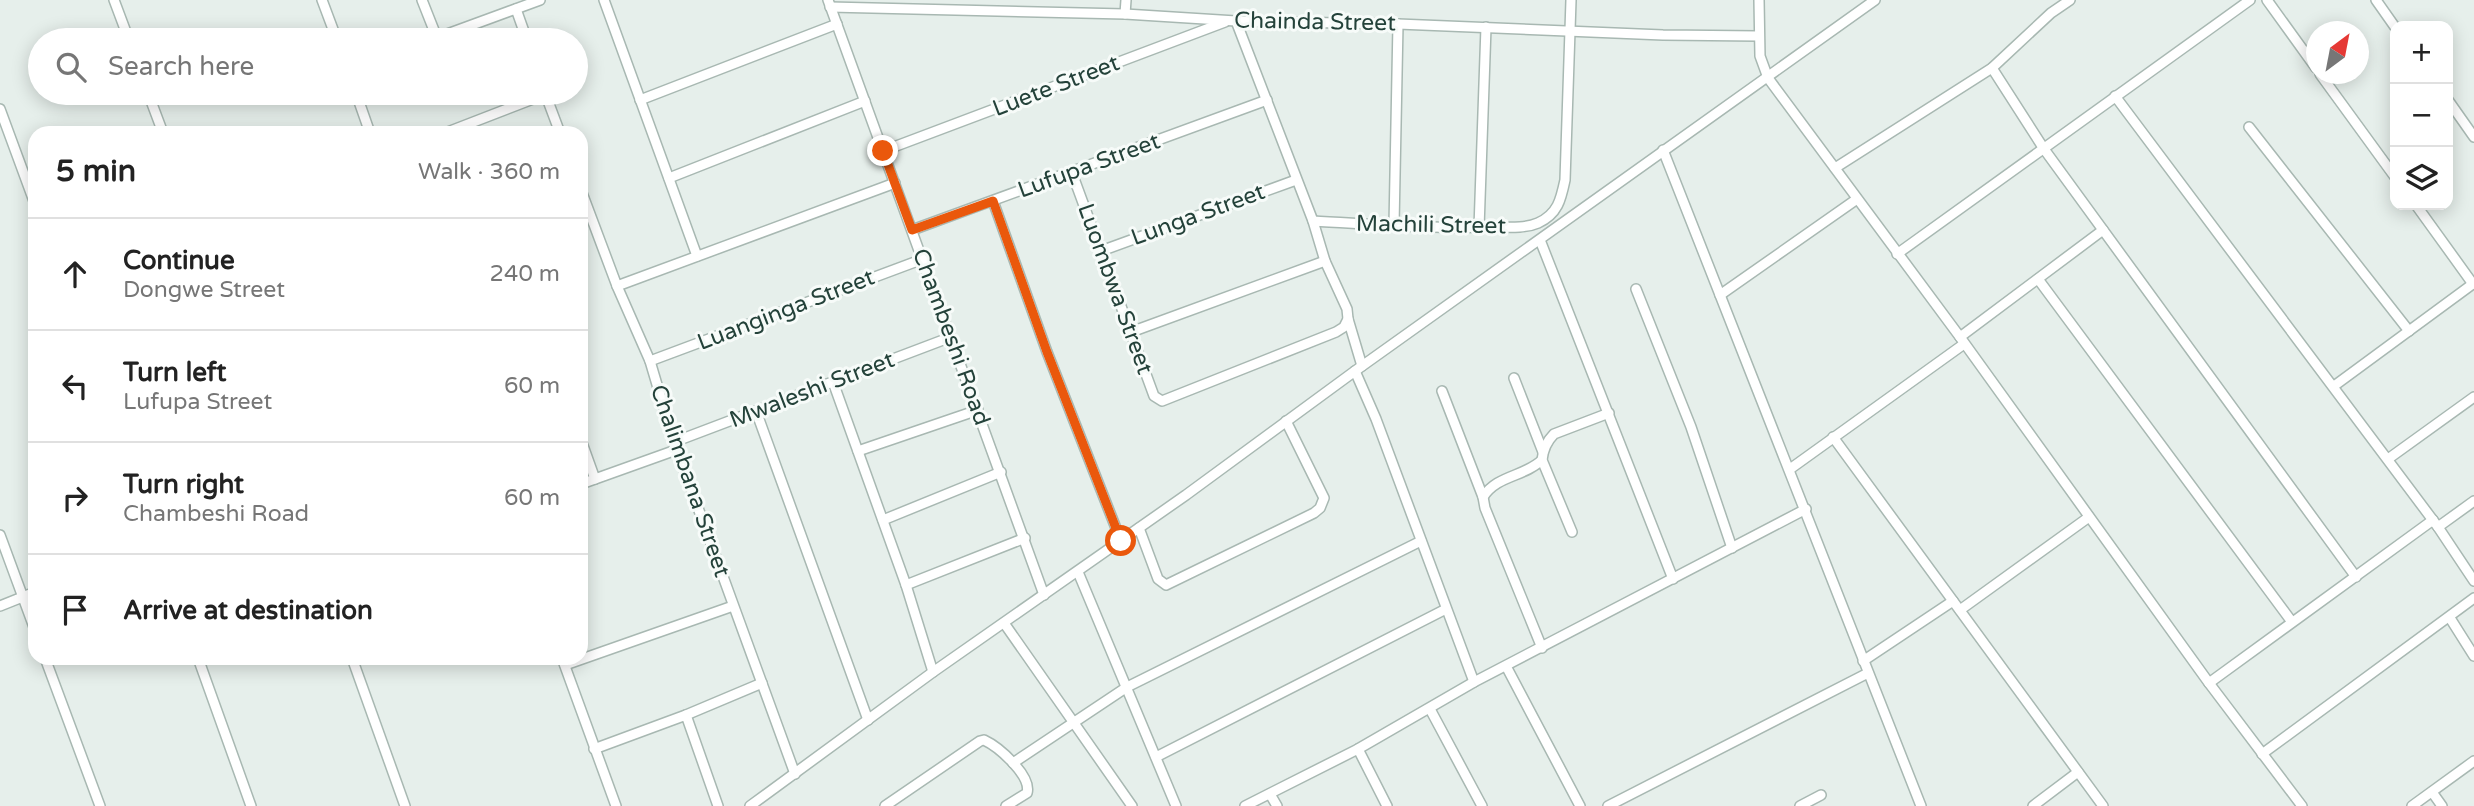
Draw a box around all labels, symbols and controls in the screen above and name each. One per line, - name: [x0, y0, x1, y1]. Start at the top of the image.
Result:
- street label: Chainda Street: [1234, 7, 1396, 37]
- north arrow: [2306, 21, 2369, 84]
- map controls: [2390, 21, 2453, 210]
- button: +: [2390, 21, 2453, 84]
- search box: [28, 28, 588, 105]
- icon: search: [52, 48, 90, 86]
- street label: Luete Street: [989, 49, 1124, 123]
- text: Search here: [108, 51, 254, 82]
- button: −: [2390, 84, 2453, 147]
- street label: Lufupa Street: [1014, 127, 1164, 205]
- route end: [867, 135, 898, 166]
- button: layers: [2390, 147, 2453, 210]
- text: 5 min: [56, 153, 136, 190]
- text: Walk · 360 m: [418, 158, 560, 186]
- street label: Lunga Street: [1127, 178, 1269, 252]
- street label: Luombwa Street: [1071, 200, 1159, 378]
- street label: Machili Street: [1356, 210, 1507, 240]
- text: Continue: [123, 245, 235, 276]
- street label: Chambeshi Road: [906, 245, 996, 429]
- icon: ahead: [56, 255, 94, 293]
- text: 240 m: [490, 260, 560, 288]
- street label: Luanginga Street: [693, 263, 879, 357]
- text: Dongwe Street: [123, 276, 285, 304]
- street label: Mwaleshi Street: [726, 346, 899, 434]
- text: Turn left: [123, 357, 226, 388]
- icon: left: [56, 367, 94, 405]
- text: 60 m: [504, 372, 560, 400]
- street label: Chalimbana Street: [644, 381, 736, 581]
- text: Lufupa Street: [123, 388, 272, 416]
- text: Turn right: [123, 469, 244, 500]
- icon: right: [56, 479, 94, 517]
- text: 60 m: [504, 484, 560, 512]
- text: Chambeshi Road: [123, 500, 309, 528]
- route start: [1105, 525, 1136, 556]
- icon: arrive: [56, 591, 94, 629]
- text: Arrive at destination: [123, 595, 373, 626]

